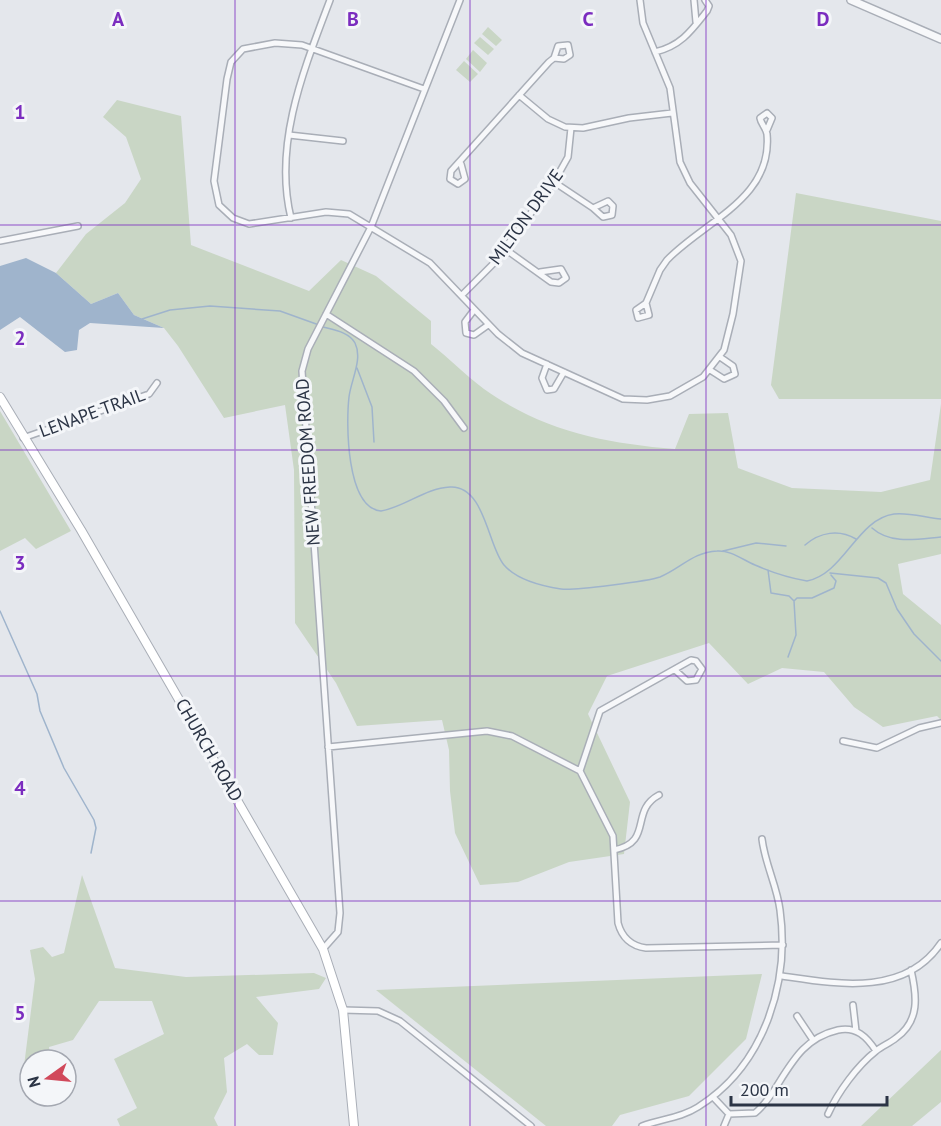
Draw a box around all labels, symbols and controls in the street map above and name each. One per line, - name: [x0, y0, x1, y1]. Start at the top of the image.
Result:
- text: A: [112, 6, 125, 32]
- text: B: [347, 6, 359, 32]
- text: C: [582, 6, 594, 32]
- text: D: [817, 6, 830, 32]
- text: 1: [14, 99, 26, 125]
- street label: MILTON DRIVE: [483, 164, 568, 269]
- text: 2: [14, 325, 26, 351]
- street label: NEW FREEDOM ROAD: [290, 378, 325, 546]
- street label: LENAPE TRAIL: [36, 383, 148, 442]
- text: 3: [14, 550, 26, 576]
- street label: CHURCH ROAD: [171, 694, 248, 805]
- text: 4: [14, 775, 26, 801]
- text: 5: [14, 1000, 26, 1026]
- north arrow: [18, 1048, 78, 1108]
- scale bar: [731, 1069, 887, 1107]
- text: N: [22, 1074, 45, 1090]
- text: 200 m: [740, 1078, 789, 1101]

